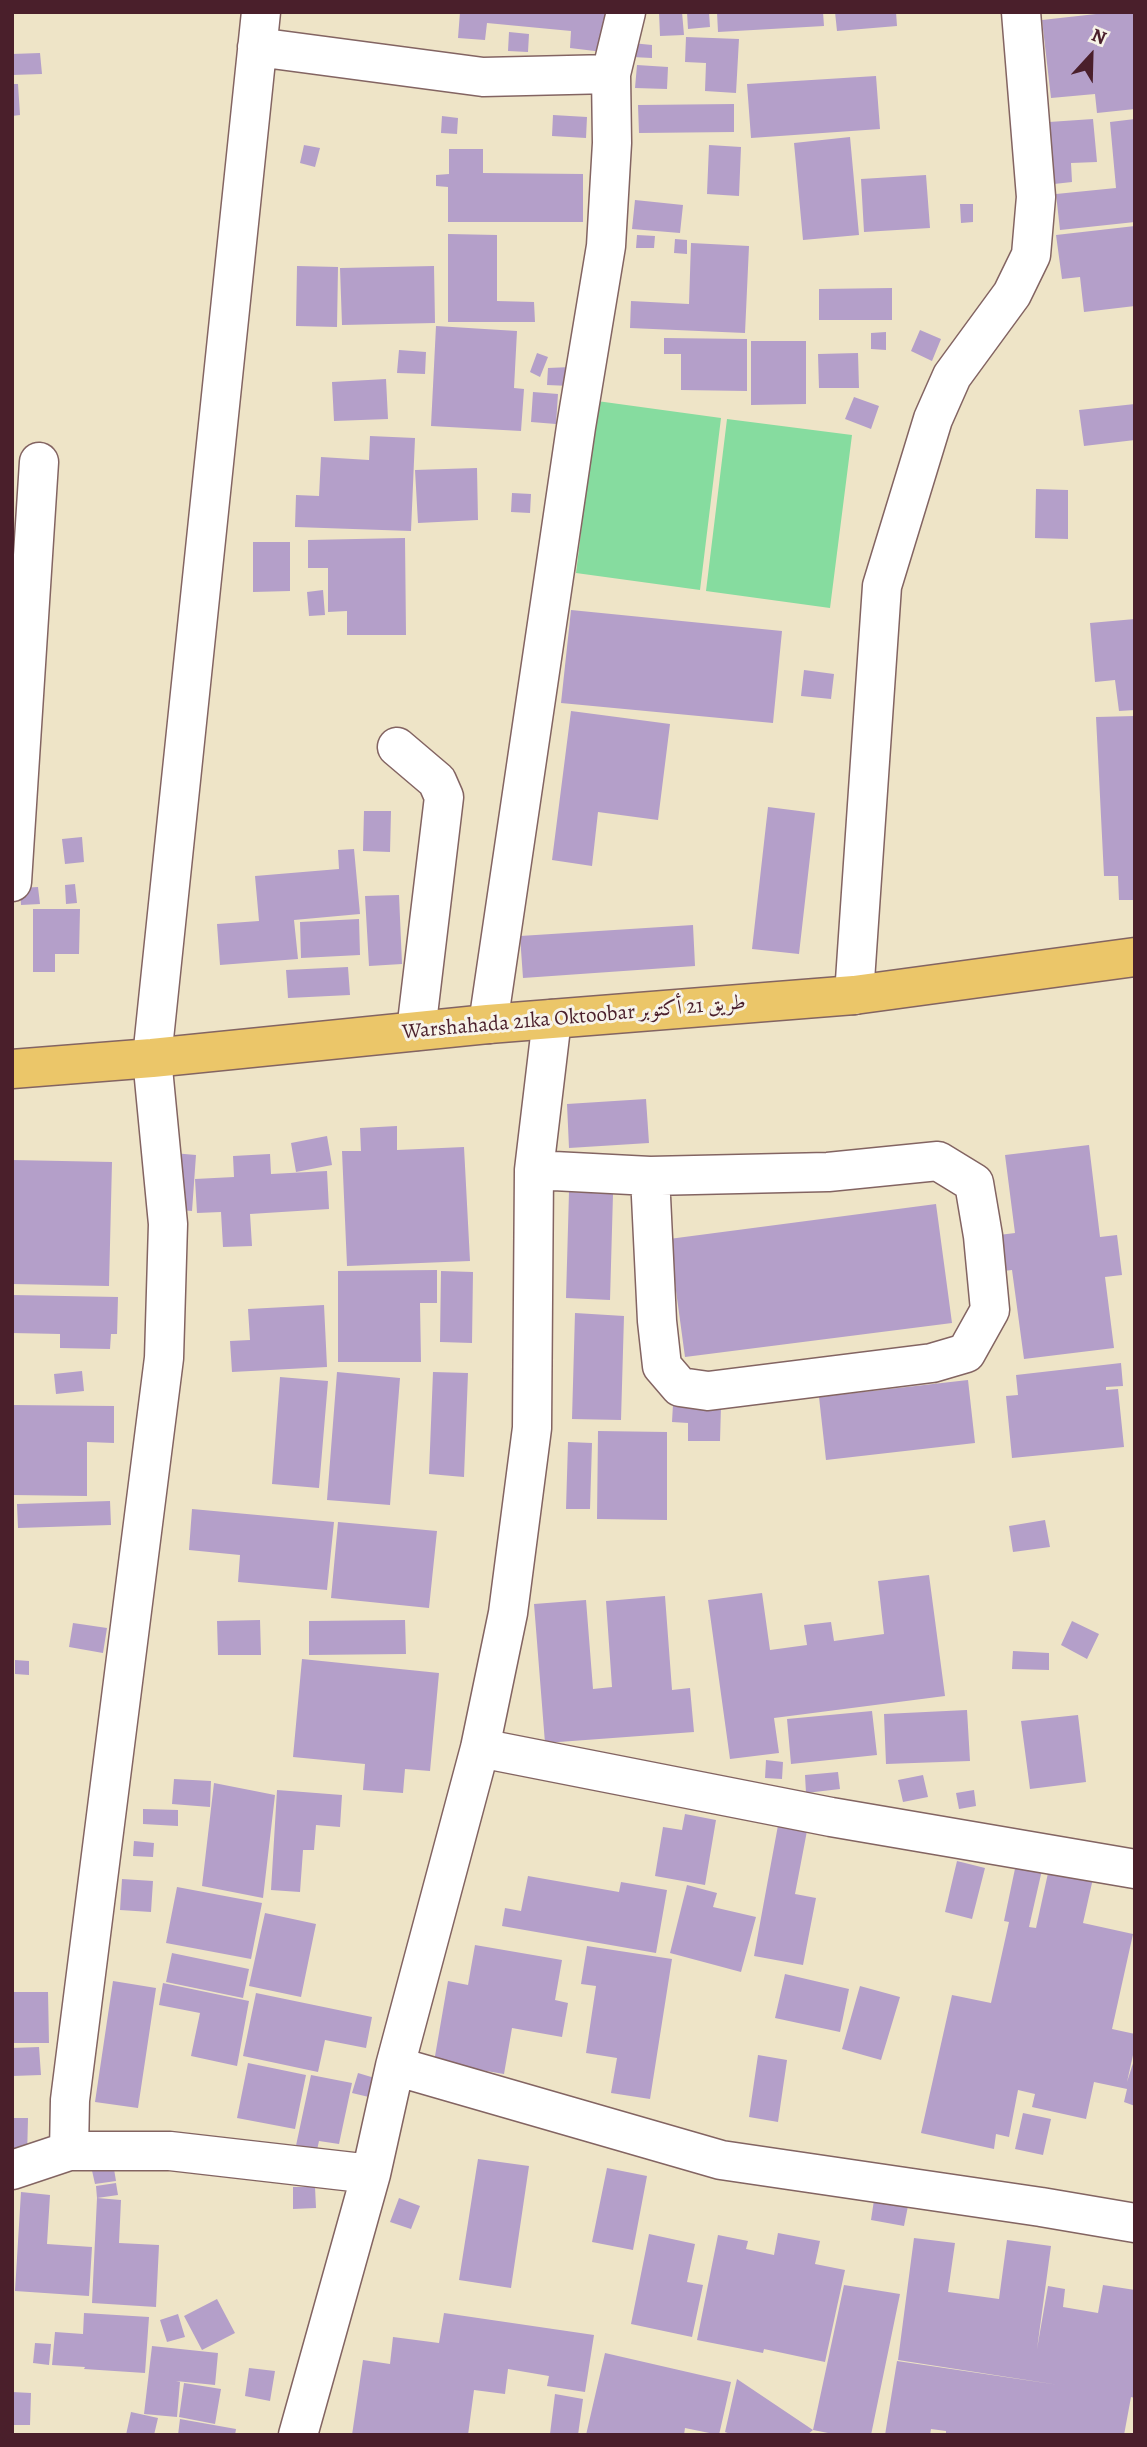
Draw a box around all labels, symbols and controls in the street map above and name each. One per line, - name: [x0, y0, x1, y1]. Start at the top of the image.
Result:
- north arrow: [1056, 21, 1126, 91]
- text: N: [1088, 22, 1110, 51]
- street label: Warshahada 21ka Oktoobar طريق 21 أكتوبر: [401, 990, 747, 1046]

